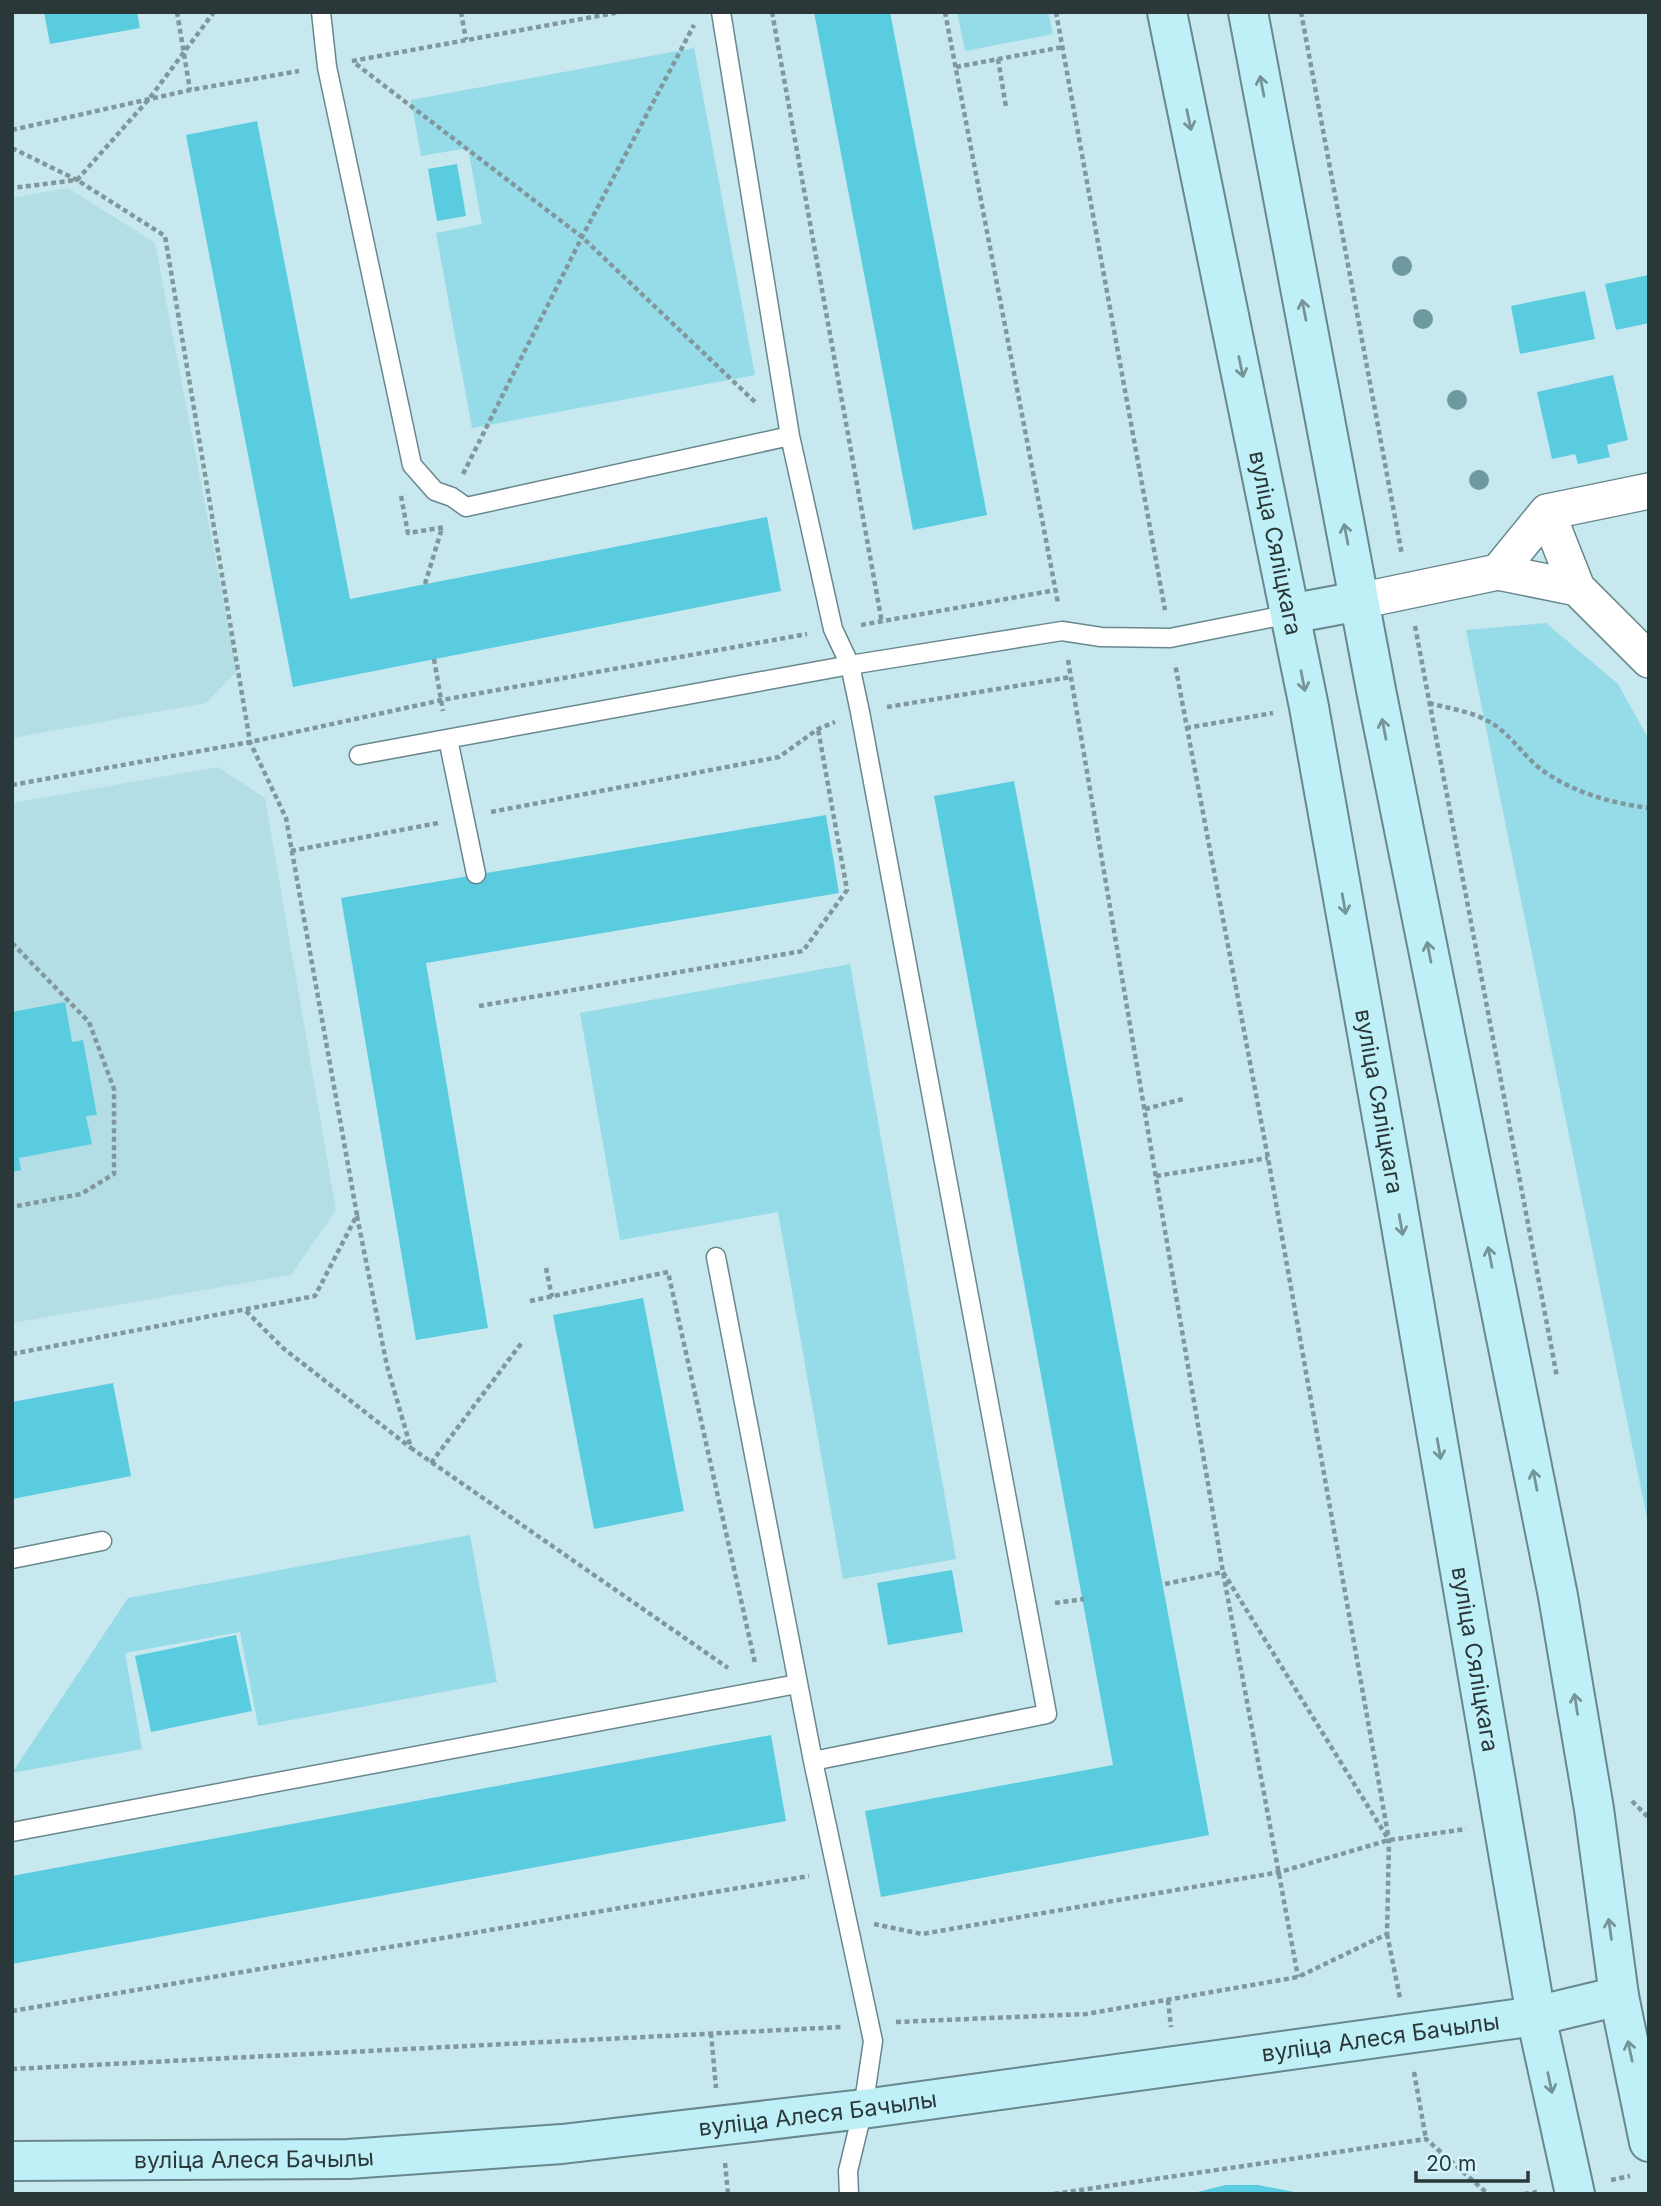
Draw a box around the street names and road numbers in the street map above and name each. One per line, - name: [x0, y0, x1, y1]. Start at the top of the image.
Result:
- street label: вуліца Сяліцкага: [1243, 448, 1308, 638]
- street label: вуліца Сяліцкага: [1349, 1007, 1409, 1196]
- street label: вуліца Сяліцкага: [1445, 1565, 1505, 1754]
- street label: вуліца Алеся Бачылы: [1260, 2007, 1501, 2068]
- street label: вуліца Алеся Бачылы: [697, 2085, 939, 2142]
- street label: вуліца Алеся Бачылы: [134, 2143, 375, 2174]

